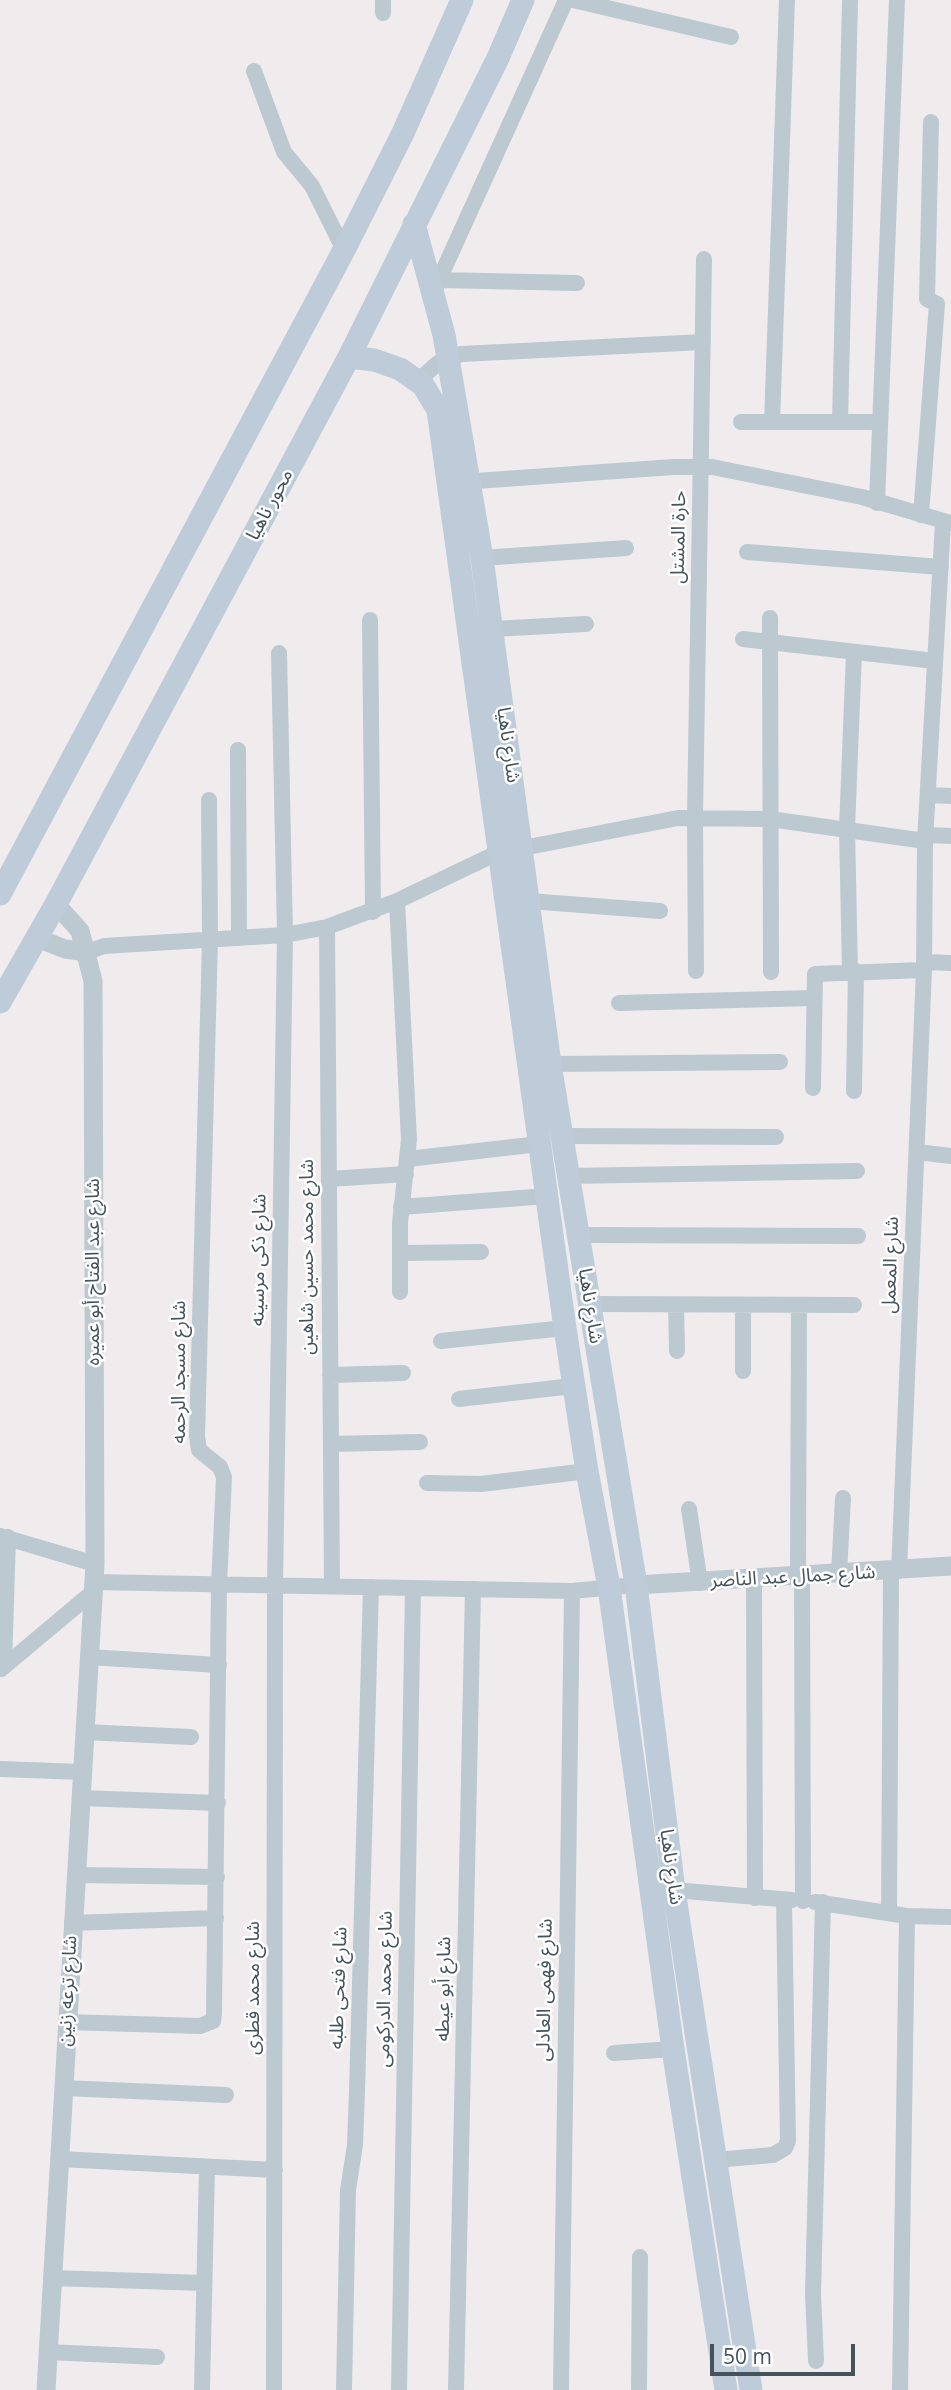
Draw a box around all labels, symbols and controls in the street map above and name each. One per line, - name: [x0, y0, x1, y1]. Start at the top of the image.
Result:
- street label: محور ناهيا: [242, 466, 298, 544]
- street label: حارة المشتل: [667, 490, 691, 584]
- street label: شارع ناهيا: [491, 706, 525, 784]
- street label: شارع محمد حسين شاهين: [297, 1159, 319, 1355]
- street label: شارع عبد الفتاح أبو عميره: [83, 1178, 105, 1366]
- street label: شارع ذكى مرسينه: [246, 1194, 272, 1326]
- street label: شارع المعمل: [878, 1216, 904, 1314]
- street label: شارع ناهيا: [573, 1267, 607, 1345]
- street label: شارع مسجد الرحمه: [169, 1301, 191, 1443]
- street label: شارع جمال عبد الناصر: [710, 1561, 876, 1593]
- street label: شارع ناهيا: [654, 1828, 688, 1906]
- street label: شارع محمد الدركومى: [372, 1911, 398, 2067]
- street label: شارع فهمى العادلى: [532, 1918, 558, 2062]
- street label: شارع محمد قطرى: [243, 1921, 265, 2055]
- street label: شارع فتحى طلبه: [325, 1926, 353, 2050]
- street label: شارع ترعه زنين: [54, 1935, 82, 2047]
- street label: شارع أبو عيطه: [432, 1936, 456, 2042]
- scale bar: [713, 2330, 858, 2374]
- text: 50 m: [723, 2342, 772, 2370]

